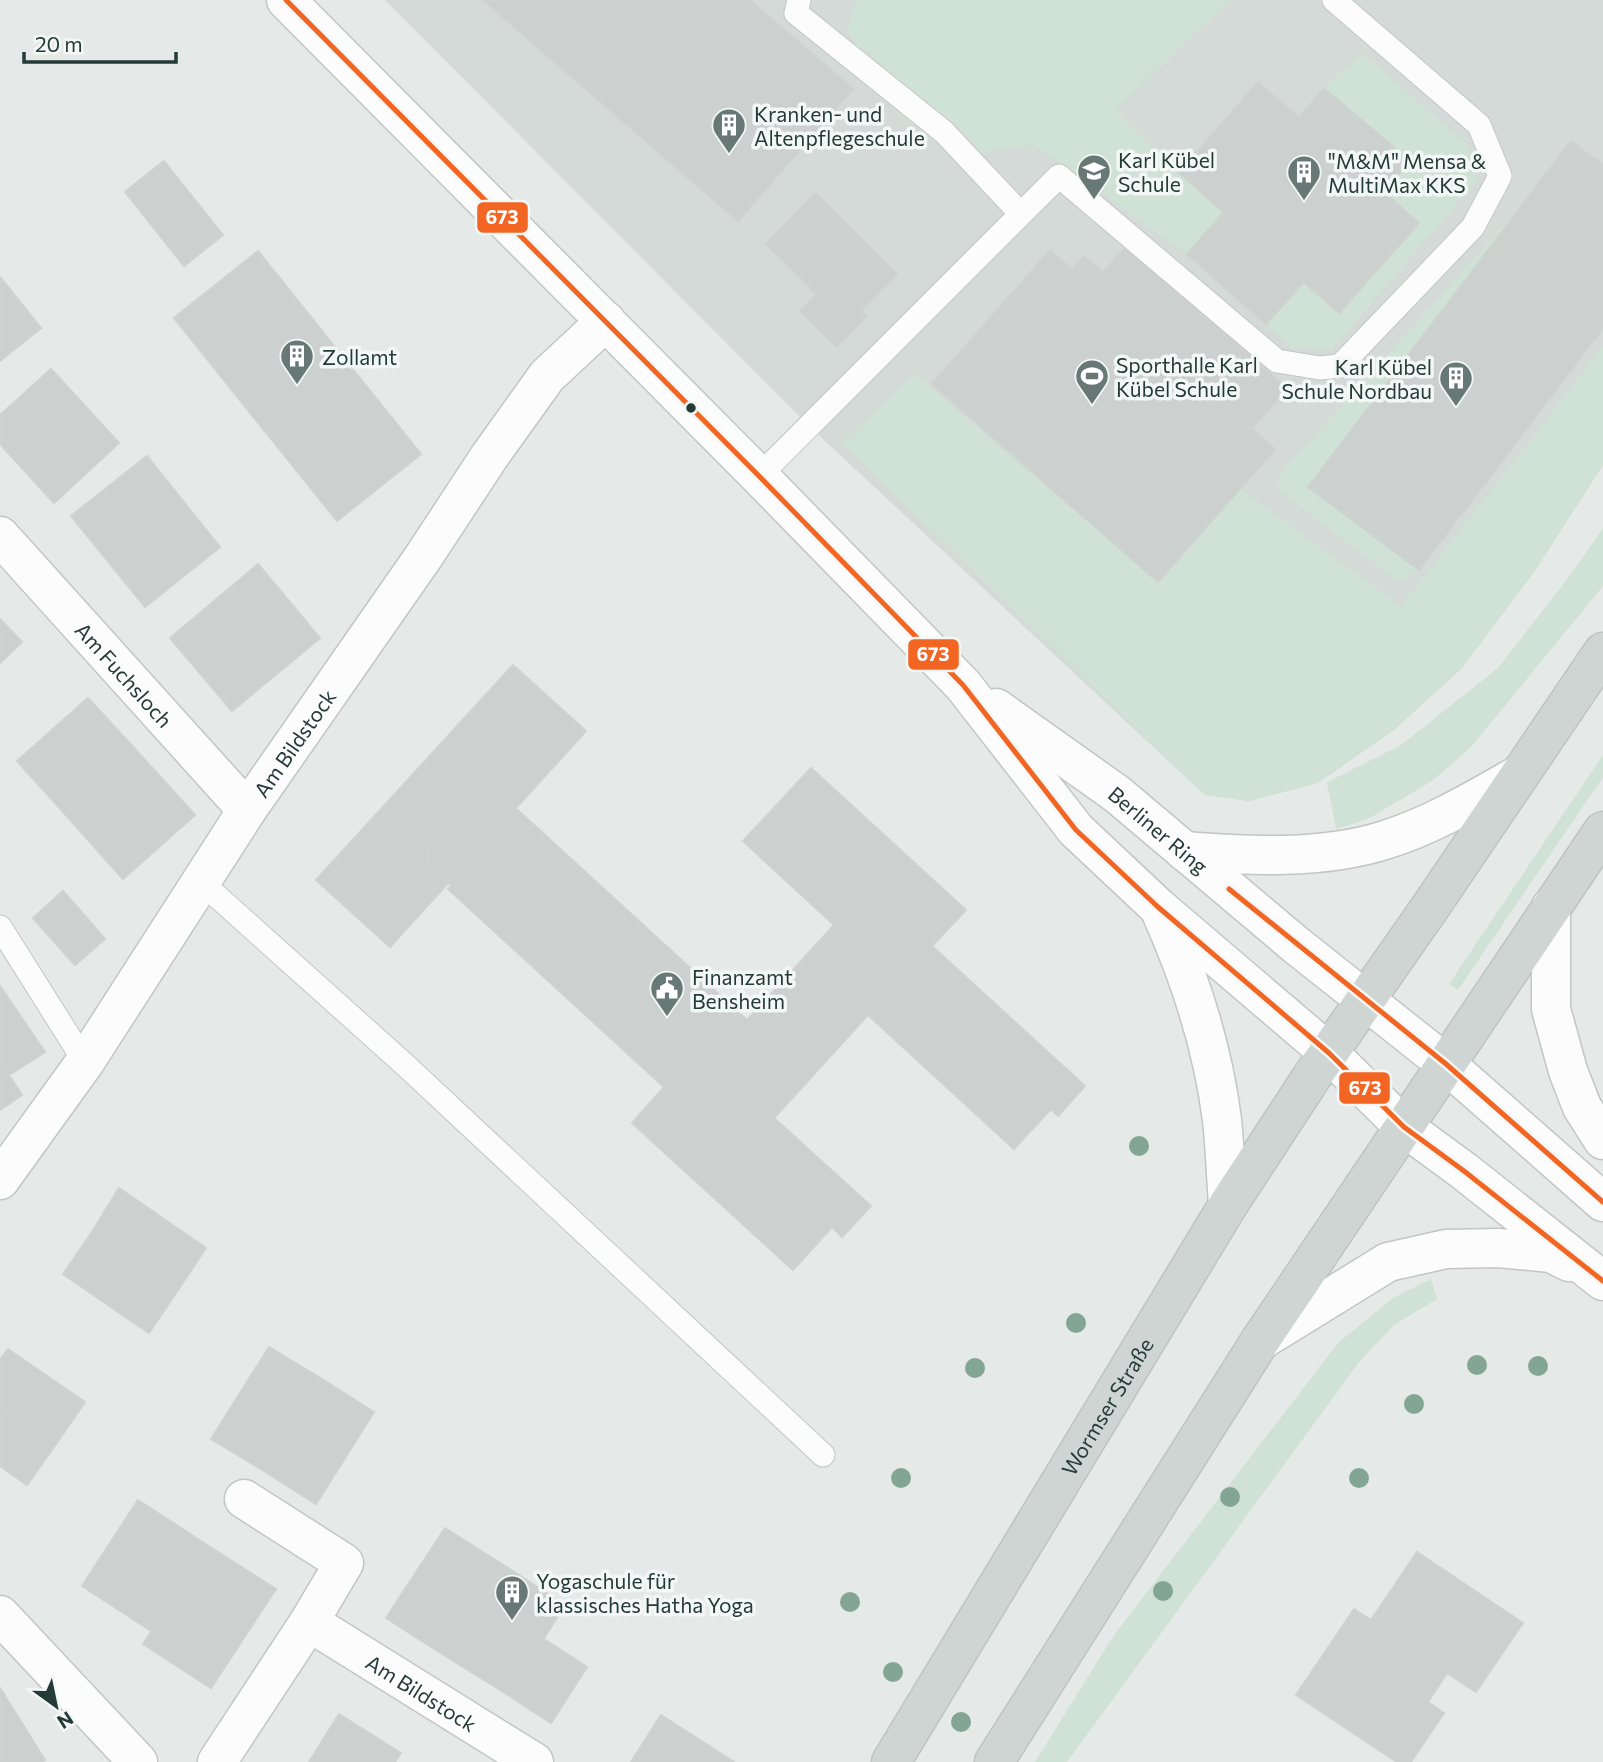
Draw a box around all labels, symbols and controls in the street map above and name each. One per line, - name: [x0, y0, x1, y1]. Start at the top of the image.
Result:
- scale bar: [24, 21, 177, 65]
- text: 20 m: [35, 31, 83, 56]
- place label: Kranken- und Altenpflegeschule: [754, 101, 925, 150]
- building icon: Kranken- und Altenpflegeschule: [710, 106, 748, 155]
- place label: Karl Kübel Schule: [1118, 147, 1215, 196]
- place label: "M&M" Mensa & MultiMax KKS: [1328, 148, 1487, 197]
- school or university icon: Karl Kübel Schule: [1075, 152, 1113, 201]
- building icon: "M&M" Mensa & MultiMax KKS: [1285, 153, 1323, 202]
- line badge: 673: [476, 201, 529, 234]
- text: 673: [485, 205, 519, 228]
- building icon: Zollamt: [278, 337, 316, 386]
- place label: Zollamt: [322, 344, 397, 369]
- place label: Sporthalle Karl Kübel Schule: [1116, 352, 1258, 401]
- place label: Karl Kübel Schule Nordbau: [1281, 354, 1432, 403]
- sports icon: Sporthalle Karl Kübel Schule: [1073, 357, 1111, 406]
- building icon: Karl Kübel Schule Nordbau: [1437, 359, 1475, 408]
- unlabelled marker: [684, 401, 698, 415]
- street label: Am Fuchsloch: [71, 617, 178, 732]
- line badge: 673: [907, 638, 960, 671]
- text: 673: [916, 642, 950, 665]
- street label: Am Bildstock: [248, 684, 340, 801]
- street label: Berliner Ring: [1104, 780, 1213, 878]
- place label: Finanzamt Bensheim: [692, 964, 793, 1013]
- public building icon: Finanzamt Bensheim: [648, 969, 686, 1018]
- line badge: 673: [1338, 1071, 1391, 1105]
- text: 673: [1348, 1076, 1382, 1099]
- street label: Wormser Straße: [1055, 1333, 1157, 1479]
- place label: Yogaschule für klassisches Hatha Yoga: [536, 1568, 754, 1617]
- building icon: Yogaschule für klassisches Hatha Yoga: [493, 1573, 531, 1622]
- street label: Am Bildstock: [362, 1648, 482, 1736]
- north arrow: [21, 1671, 91, 1741]
- text: N: [53, 1707, 78, 1734]

